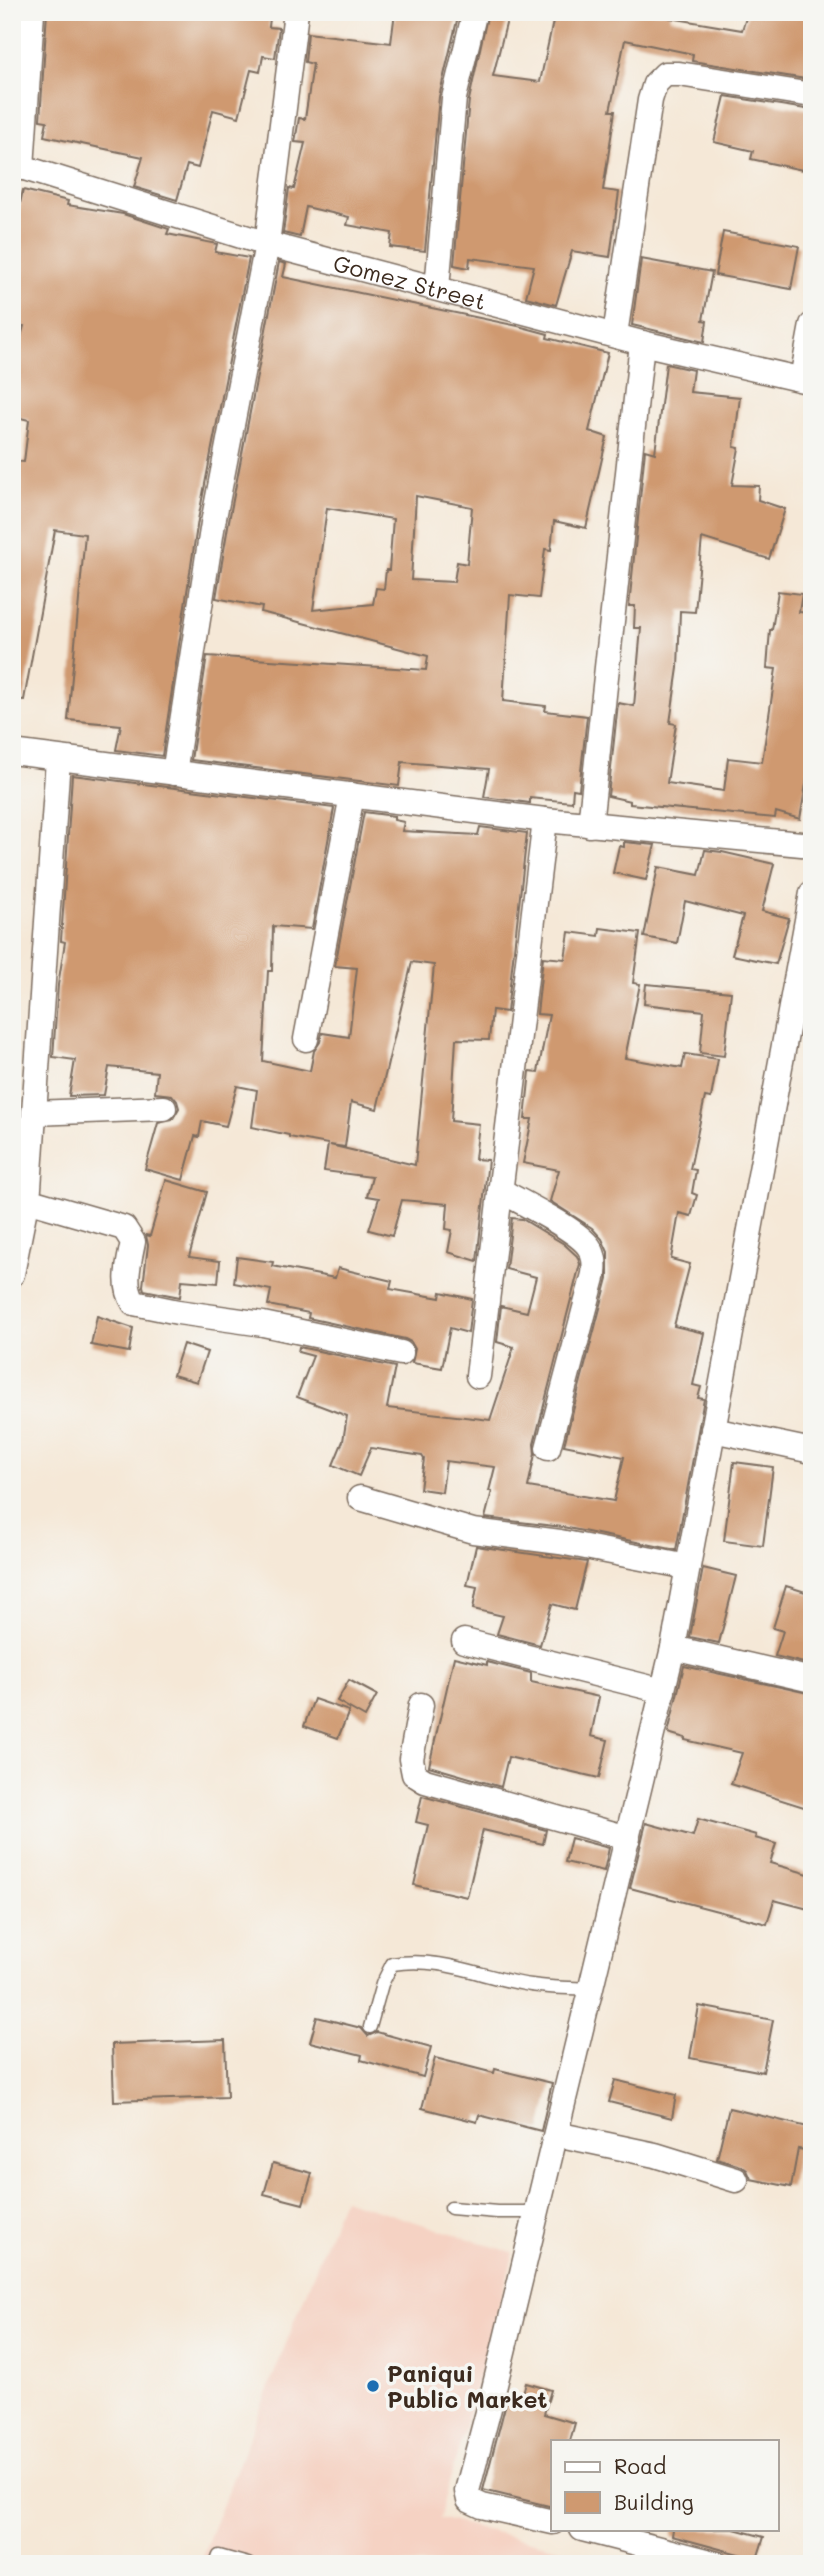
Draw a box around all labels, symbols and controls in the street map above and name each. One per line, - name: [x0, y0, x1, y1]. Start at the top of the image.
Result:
- street label: Gomez Street: [330, 247, 489, 316]
- place label: Paniqui Public Market: [387, 2358, 548, 2414]
- marker: Paniqui Public Market: [365, 2378, 381, 2394]
- legend: [551, 2440, 778, 2530]
- text: Road: [614, 2452, 666, 2479]
- text: Building: [614, 2488, 694, 2515]

